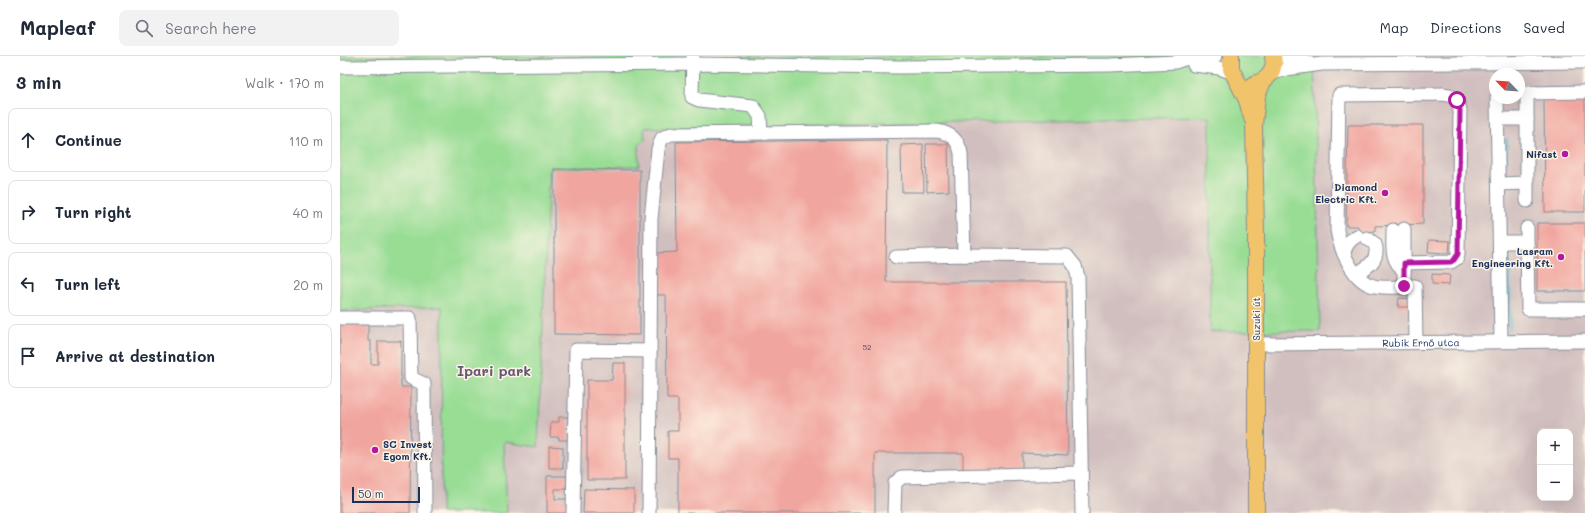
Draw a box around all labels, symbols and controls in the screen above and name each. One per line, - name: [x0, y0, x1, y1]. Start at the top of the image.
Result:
- search box: [119, 10, 399, 46]
- text: Mapleaf: [20, 15, 95, 40]
- icon: search: [133, 17, 155, 39]
- text: Search here: [165, 18, 257, 38]
- text: Map: [1380, 18, 1408, 37]
- text: Directions: [1430, 18, 1501, 37]
- text: Saved: [1523, 18, 1565, 37]
- north arrow: [1489, 68, 1525, 104]
- text: 3 min: [16, 71, 61, 93]
- text: Walk · 170 m: [245, 74, 324, 91]
- route start: [1448, 91, 1466, 109]
- icon: ahead: [17, 129, 39, 151]
- text: Continue: [55, 130, 122, 150]
- text: 110 m: [289, 132, 323, 149]
- place label: Nifast: [1526, 147, 1558, 161]
- marker: Nifast: [1560, 149, 1570, 159]
- place label: Diamond Electric Kft.: [1315, 180, 1378, 206]
- marker: Diamond Electric Kft.: [1380, 188, 1390, 198]
- icon: right: [17, 201, 39, 223]
- text: Turn right: [55, 202, 132, 222]
- text: 40 m: [293, 204, 323, 221]
- place label: Lasram Engineering Kft.: [1472, 244, 1553, 270]
- marker: Lasram Engineering Kft.: [1556, 252, 1566, 262]
- icon: left: [17, 273, 39, 295]
- text: Turn left: [55, 274, 120, 294]
- text: 20 m: [293, 276, 323, 293]
- route end: [1395, 277, 1413, 295]
- street label: Suzuki út: [1249, 297, 1263, 341]
- street label: Rubik Ernő utca: [1382, 335, 1460, 350]
- house number: 52: [862, 342, 872, 352]
- icon: arrive: [17, 345, 39, 367]
- text: Arrive at destination: [55, 346, 215, 366]
- district label: Ipari park: [457, 361, 531, 380]
- map controls: [1537, 429, 1573, 501]
- button: +: [1537, 429, 1573, 465]
- place label: SC Invest Egom Kft.: [383, 437, 433, 463]
- marker: SC Invest Egom Kft.: [370, 445, 380, 455]
- button: −: [1537, 465, 1573, 501]
- scale bar: [352, 485, 420, 504]
- text: 50 m: [358, 486, 384, 501]

